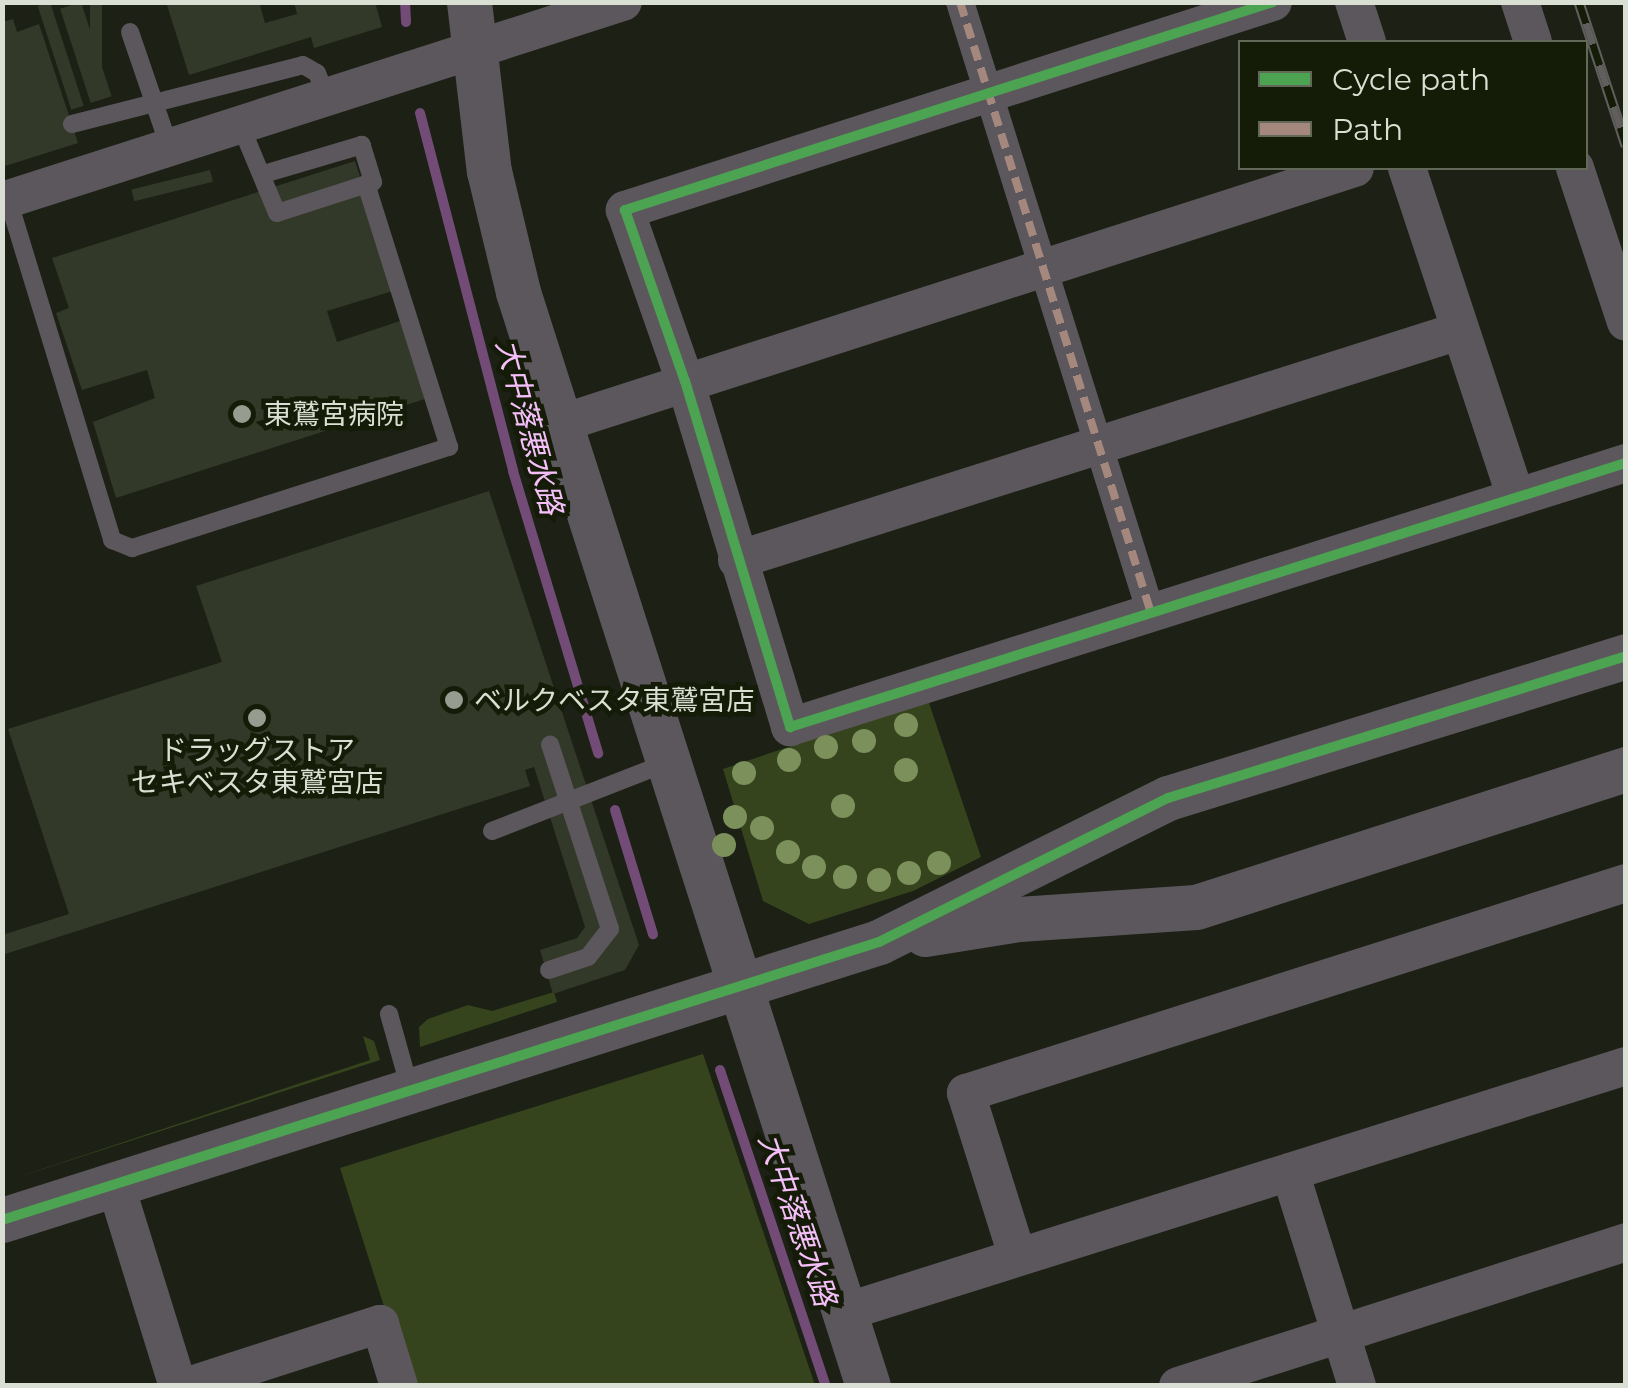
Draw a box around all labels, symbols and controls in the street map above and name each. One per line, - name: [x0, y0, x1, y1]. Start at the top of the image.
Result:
- legend: [1238, 40, 1588, 170]
- text: Cycle path: [1332, 61, 1490, 98]
- text: Path: [1332, 111, 1403, 148]
- water label: 大中落悪水路: [488, 335, 570, 519]
- place label: 東鷲宮病院: [264, 397, 404, 431]
- marker: 東鷲宮病院: [229, 401, 255, 427]
- place label: ベルクベスタ東鷲宮店: [474, 683, 754, 717]
- marker: ベルクベスタ東鷲宮店: [443, 689, 465, 711]
- marker: ドラッグストア セキベスタ東鷲宮店: [246, 707, 268, 729]
- place label: ドラッグストア セキベスタ東鷲宮店: [131, 733, 383, 799]
- water label: 大中落悪水路: [751, 1129, 843, 1311]

